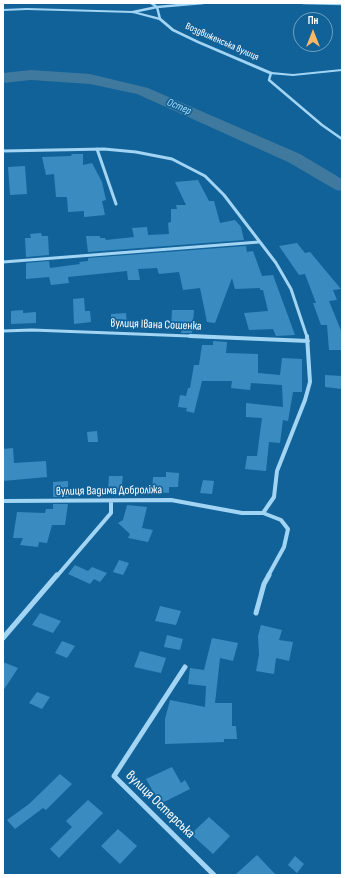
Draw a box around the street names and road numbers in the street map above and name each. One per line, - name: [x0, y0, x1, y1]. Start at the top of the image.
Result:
- street label: Воздвиженська вулиця: [183, 20, 261, 64]
- street label: вулиця Івана Сошенка: [110, 316, 202, 334]
- street label: вулиця Вадима Доброліжа: [56, 483, 162, 499]
- street label: вулиця Остерська: [122, 768, 198, 842]

